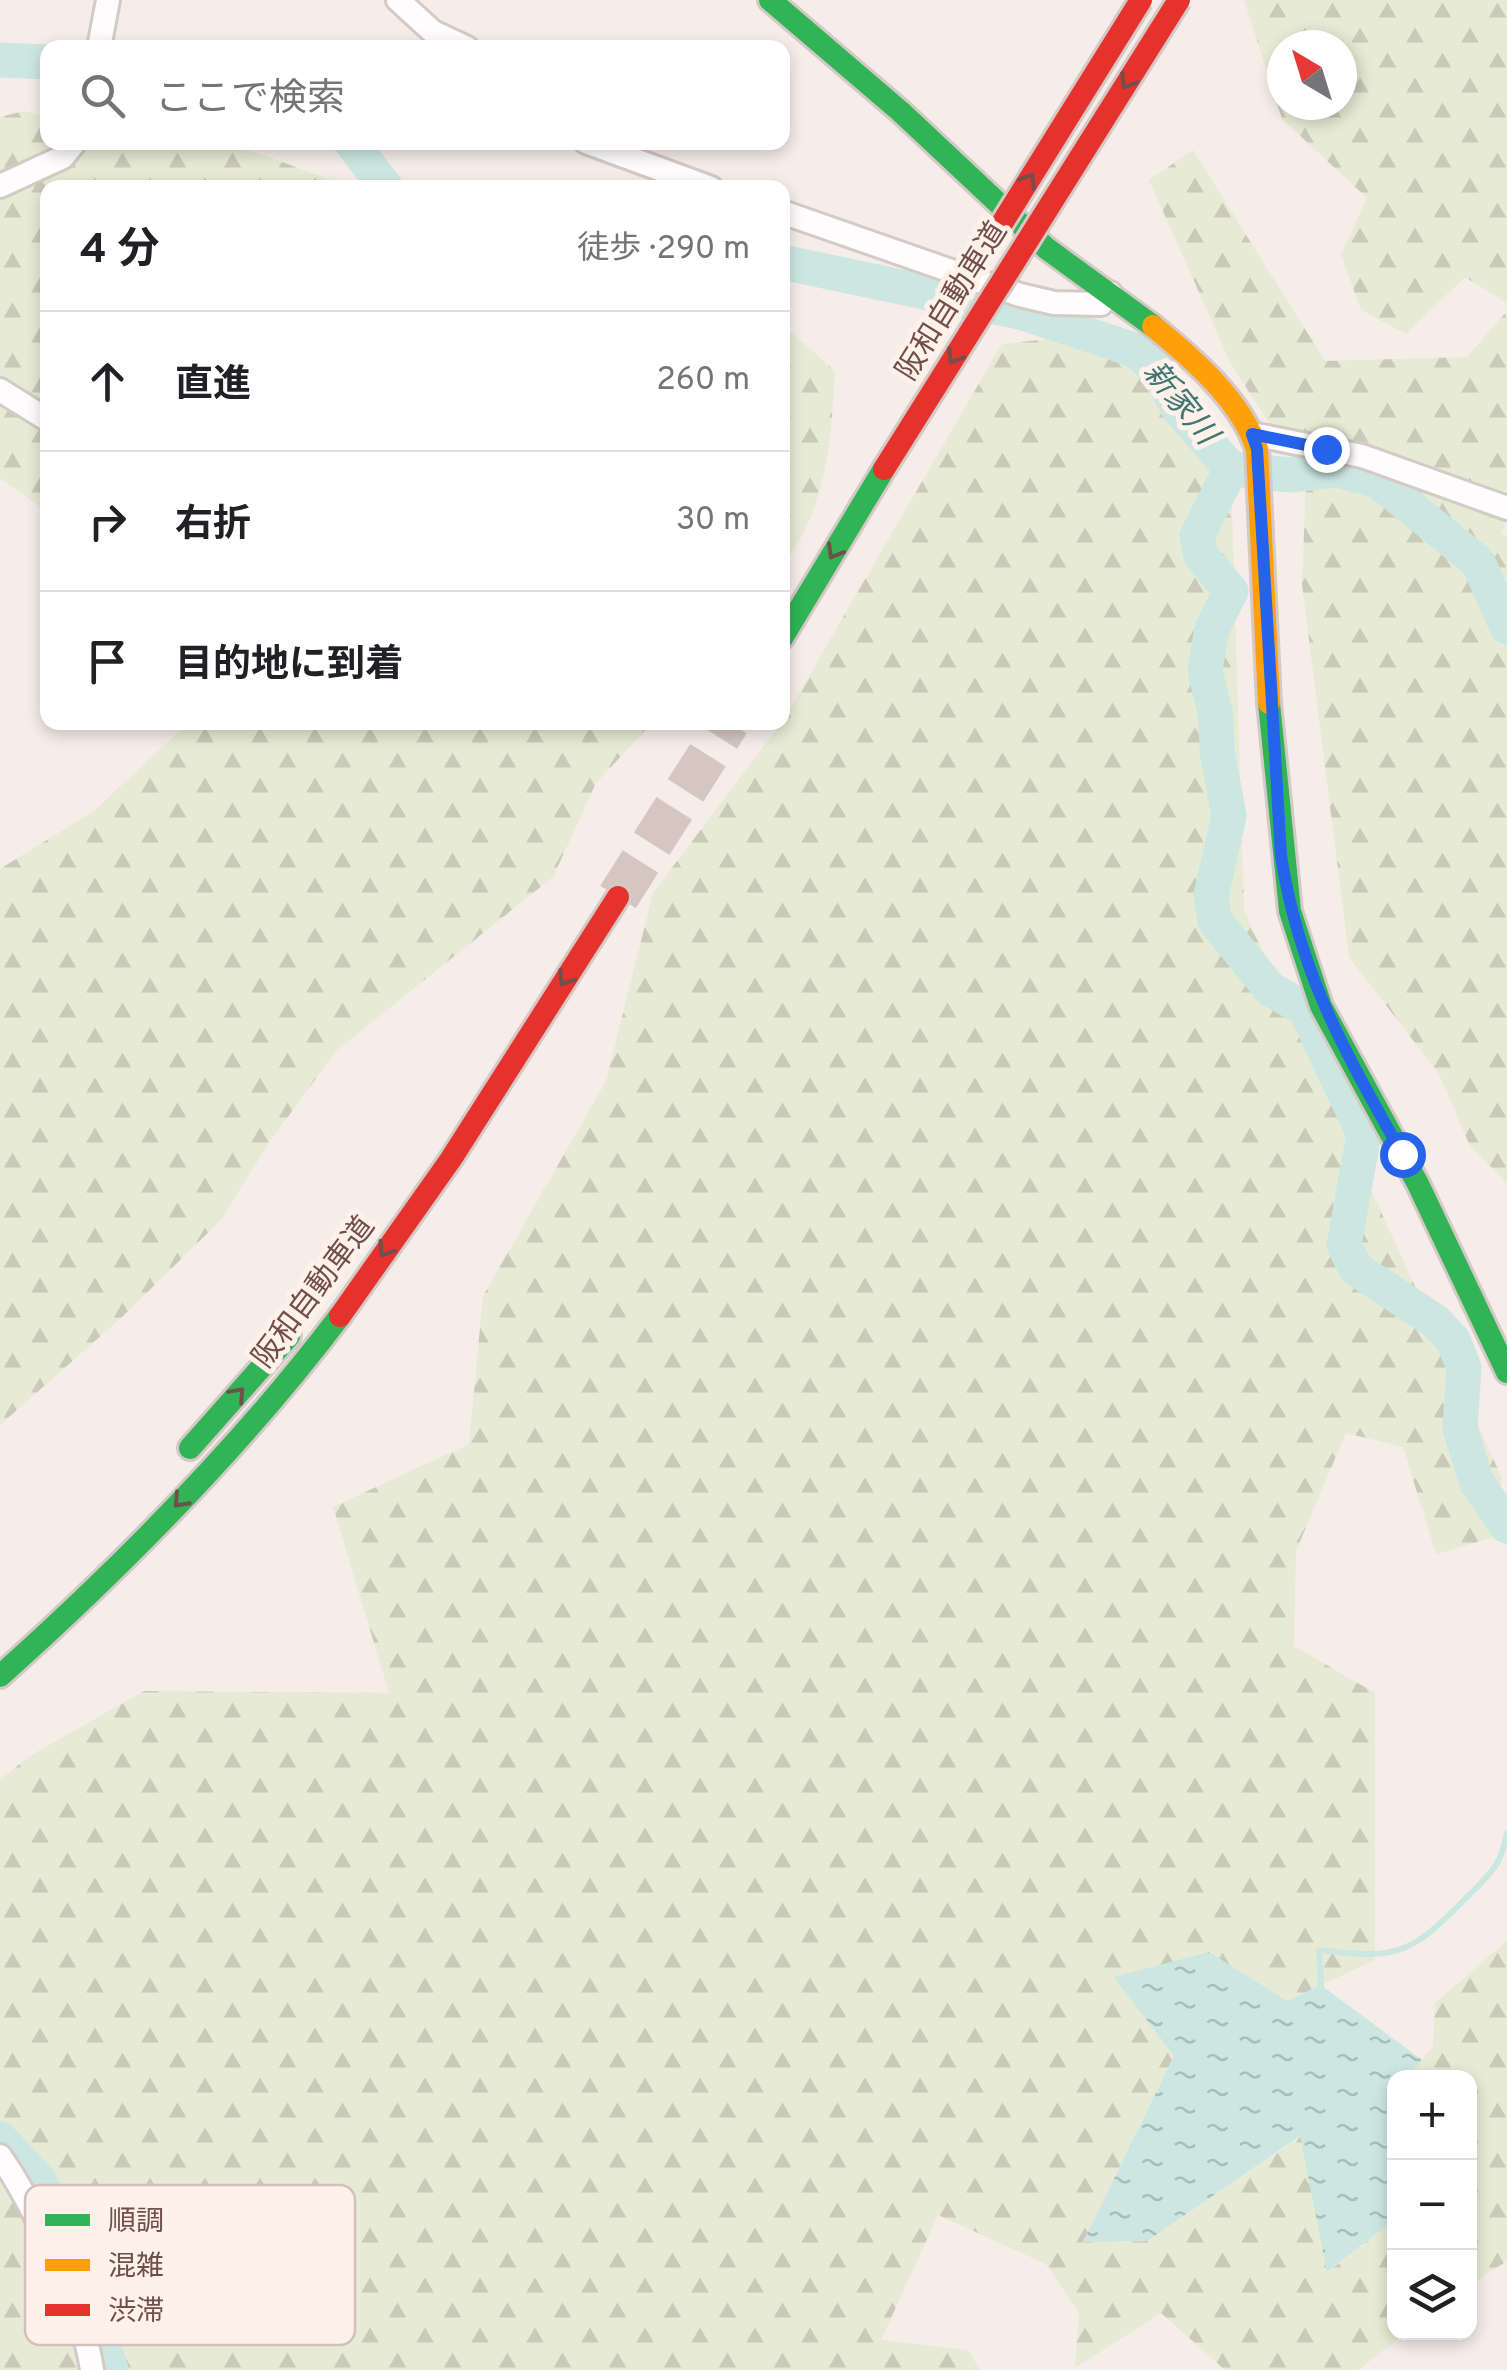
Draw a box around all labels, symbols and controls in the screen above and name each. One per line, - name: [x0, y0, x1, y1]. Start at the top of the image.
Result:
- north arrow: [1267, 30, 1357, 120]
- search box: [40, 40, 790, 150]
- icon: search: [75, 68, 130, 123]
- one-way arrow: [1120, 71, 1139, 89]
- text: ここで検索: [155, 76, 345, 125]
- one-way arrow: [1017, 173, 1036, 191]
- street label: 阪和自動車道: [890, 216, 1016, 388]
- text: 4 分: [80, 225, 160, 278]
- text: 徒歩 · 290 m: [577, 230, 750, 270]
- one-way arrow: [947, 346, 966, 364]
- icon: ahead: [80, 354, 135, 409]
- water label: 新家川: [1133, 354, 1227, 456]
- text: 260 m: [656, 361, 750, 401]
- text: 直進: [175, 362, 251, 411]
- route end: [1304, 427, 1350, 473]
- icon: right: [80, 494, 135, 549]
- text: 30 m: [676, 501, 750, 541]
- text: 右折: [175, 502, 251, 551]
- one-way arrow: [827, 541, 846, 559]
- icon: arrive: [80, 634, 135, 689]
- text: 目的地に到着: [175, 642, 403, 691]
- one-way arrow: [558, 969, 577, 987]
- route start: [1380, 1132, 1426, 1178]
- street label: 阪和自動車道: [246, 1210, 384, 1376]
- one-way arrow: [379, 1239, 397, 1257]
- one-way arrow: [227, 1387, 245, 1406]
- one-way arrow: [174, 1489, 192, 1508]
- map controls: [1387, 2070, 1477, 2340]
- button: +: [1387, 2070, 1477, 2160]
- button: −: [1387, 2160, 1477, 2250]
- legend: [25, 2185, 355, 2345]
- text: 順調: [108, 2205, 164, 2241]
- text: 混雑: [108, 2250, 164, 2286]
- button: layers: [1387, 2250, 1477, 2340]
- text: 渋滞: [108, 2295, 164, 2331]

